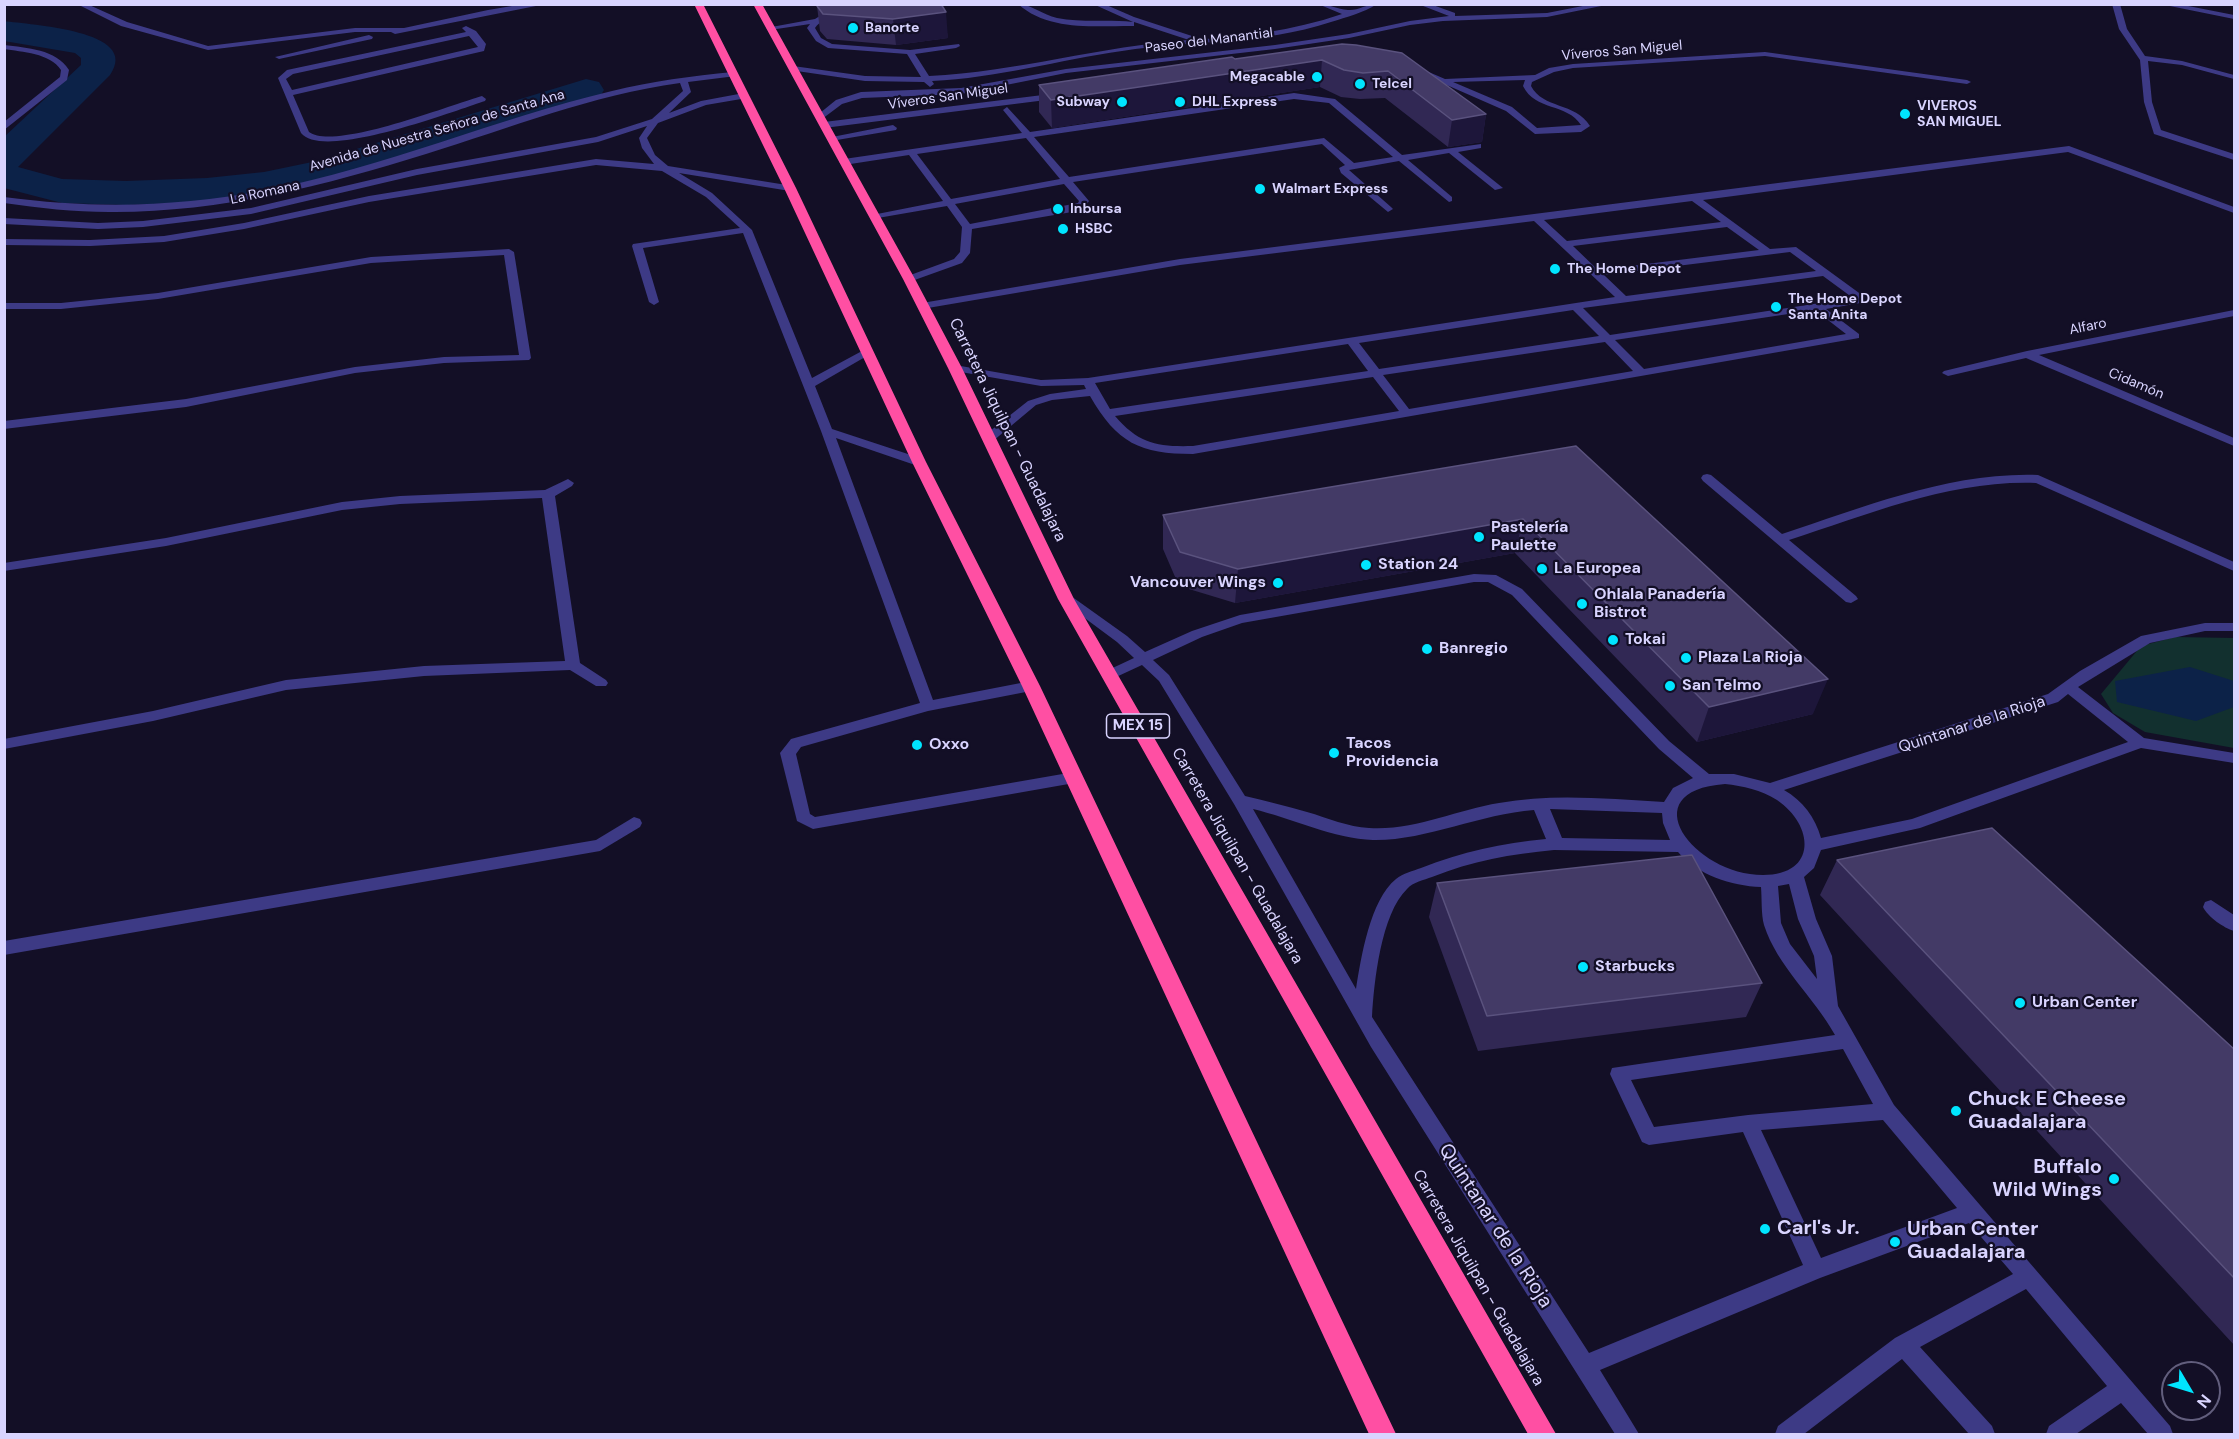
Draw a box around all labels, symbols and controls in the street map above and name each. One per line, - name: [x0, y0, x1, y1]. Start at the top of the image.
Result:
- place label: Banorte: [865, 20, 919, 36]
- marker: Banorte: [846, 21, 860, 35]
- street label: Paseo del Manantial: [1144, 25, 1274, 57]
- street label: Víveros San Miguel: [1561, 37, 1683, 65]
- place label: Megacable: [1230, 69, 1305, 85]
- marker: Megacable: [1310, 70, 1324, 84]
- place label: Telcel: [1372, 76, 1412, 92]
- marker: Telcel: [1353, 77, 1367, 91]
- street label: Víveros San Miguel: [887, 80, 1009, 114]
- street label: Avenida de Nuestra Señora de Santa Ana: [307, 86, 567, 176]
- place label: Subway: [1056, 94, 1110, 110]
- place label: DHL Express: [1192, 94, 1277, 110]
- marker: Subway: [1115, 95, 1129, 109]
- marker: DHL Express: [1173, 95, 1187, 109]
- place label: VIVEROS SAN MIGUEL: [1917, 98, 2002, 130]
- marker: VIVEROS SAN MIGUEL: [1898, 107, 1912, 121]
- street label: La Romana: [229, 177, 301, 209]
- place label: Walmart Express: [1272, 181, 1388, 197]
- marker: Walmart Express: [1253, 182, 1267, 196]
- place label: Inbursa: [1070, 201, 1122, 217]
- marker: Inbursa: [1051, 202, 1065, 216]
- place label: HSBC: [1075, 221, 1113, 237]
- marker: HSBC: [1056, 222, 1070, 236]
- place label: The Home Depot: [1567, 261, 1681, 277]
- marker: The Home Depot: [1548, 262, 1562, 276]
- place label: The Home Depot Santa Anita: [1788, 291, 1902, 324]
- marker: The Home Depot Santa Anita: [1769, 300, 1783, 314]
- street label: Carretera Jiquilpan - Guadalajara: [944, 315, 1070, 545]
- street label: Alfaro: [2068, 315, 2108, 339]
- street label: Cidamón: [2106, 365, 2166, 403]
- place label: Pastelería Paulette: [1491, 518, 1568, 556]
- marker: Pastelería Paulette: [1472, 530, 1486, 544]
- place label: Station 24: [1378, 555, 1458, 575]
- marker: Station 24: [1359, 558, 1373, 572]
- place label: La Europea: [1554, 559, 1641, 579]
- marker: La Europea: [1535, 562, 1549, 576]
- place label: Vancouver Wings: [1130, 573, 1266, 593]
- marker: Vancouver Wings: [1271, 576, 1285, 590]
- place label: Ohlala Panadería Bistrot: [1594, 585, 1726, 623]
- marker: Ohlala Panadería Bistrot: [1575, 597, 1589, 611]
- place label: Tokai: [1625, 630, 1666, 650]
- marker: Tokai: [1606, 633, 1620, 647]
- place label: Banregio: [1439, 639, 1508, 659]
- marker: Banregio: [1420, 642, 1434, 656]
- place label: Plaza La Rioja: [1698, 648, 1803, 668]
- marker: Plaza La Rioja: [1679, 651, 1693, 665]
- place label: San Telmo: [1682, 676, 1762, 696]
- marker: San Telmo: [1663, 679, 1677, 693]
- street label: Quintanar de la Rioja: [1896, 692, 2048, 758]
- road number: MEX 15: [1106, 714, 1170, 738]
- place label: Tacos Providencia: [1346, 734, 1439, 772]
- place label: Oxxo: [929, 735, 969, 755]
- marker: Oxxo: [910, 738, 924, 752]
- street label: Carretera Jiquilpan - Guadalajara: [1167, 745, 1307, 967]
- marker: Tacos Providencia: [1327, 746, 1341, 760]
- place label: Starbucks: [1595, 957, 1675, 977]
- marker: Starbucks: [1576, 960, 1590, 974]
- place label: Urban Center: [2032, 993, 2137, 1013]
- marker: Urban Center: [2013, 996, 2027, 1010]
- place label: Chuck E Cheese Guadalajara: [1968, 1088, 2126, 1135]
- marker: Chuck E Cheese Guadalajara: [1949, 1104, 1963, 1118]
- street label: Quintanar de la Rioja: [1433, 1139, 1557, 1313]
- place label: Buffalo Wild Wings: [1992, 1156, 2102, 1203]
- street label: Carretera Jiquilpan - Guadalajara: [1408, 1167, 1548, 1389]
- marker: Buffalo Wild Wings: [2107, 1172, 2121, 1186]
- place label: Carl's Jr.: [1777, 1217, 1860, 1241]
- place label: Urban Center Guadalajara: [1907, 1218, 2039, 1265]
- marker: Carl's Jr.: [1758, 1222, 1772, 1236]
- marker: Urban Center Guadalajara: [1888, 1235, 1902, 1249]
- north arrow: [2161, 1361, 2221, 1421]
- text: N: [2192, 1390, 2216, 1412]

